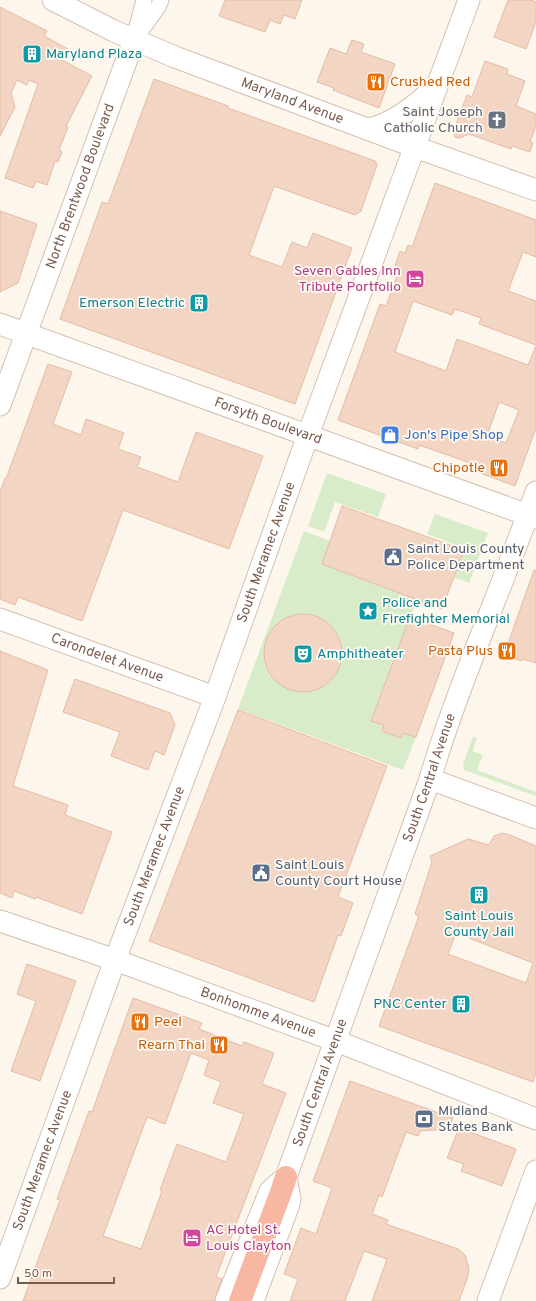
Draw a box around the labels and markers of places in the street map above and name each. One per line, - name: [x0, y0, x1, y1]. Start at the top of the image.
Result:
- building icon: Maryland Plaza: [21, 43, 43, 65]
- place label: Maryland Plaza: [46, 46, 142, 63]
- restaurant icon: Crushed Red: [365, 71, 387, 93]
- place label: Crushed Red: [390, 74, 470, 91]
- place label: Saint Joseph Catholic Church: [383, 104, 483, 137]
- church icon: Saint Joseph Catholic Church: [486, 109, 508, 131]
- place label: Seven Gables Inn Tribute Portfolio: [294, 263, 401, 296]
- hotel icon: Seven Gables Inn Tribute Portfolio: [404, 268, 426, 290]
- building icon: Emerson Electric: [188, 292, 210, 314]
- place label: Emerson Electric: [79, 295, 185, 312]
- shop icon: Jon's Pipe Shop: [379, 424, 401, 446]
- place label: Jon's Pipe Shop: [404, 427, 504, 444]
- restaurant icon: Chipotle: [488, 457, 510, 479]
- place label: Chipotle: [432, 460, 485, 477]
- place label: Saint Louis County Police Department: [407, 541, 525, 574]
- public building icon: Saint Louis County Police Department: [382, 546, 404, 568]
- place label: Police and Firefighter Memorial: [382, 595, 510, 628]
- place icon: Police and Firefighter Memorial: [357, 600, 379, 622]
- restaurant icon: Pasta Plus: [496, 640, 518, 662]
- theatre icon: Amphitheater: [292, 643, 314, 665]
- place label: Pasta Plus: [428, 643, 493, 660]
- place label: Amphitheater: [317, 646, 404, 663]
- place label: Saint Louis County Court House: [275, 857, 402, 890]
- public building icon: Saint Louis County Court House: [250, 862, 272, 884]
- building icon: Saint Louis County Jail: [468, 884, 490, 906]
- place label: Saint Louis County Jail: [444, 908, 514, 941]
- building icon: PNC Center: [450, 993, 472, 1015]
- place label: PNC Center: [373, 996, 448, 1013]
- restaurant icon: Peel: [129, 1011, 151, 1033]
- place label: Peel: [154, 1014, 182, 1031]
- restaurant icon: Rearn Thai: [208, 1034, 230, 1056]
- place label: Rearn Thai: [138, 1037, 205, 1054]
- place label: Midland States Bank: [438, 1103, 513, 1136]
- bank icon: Midland States Bank: [413, 1108, 435, 1130]
- place label: AC Hotel St. Louis Clayton: [206, 1222, 291, 1255]
- hotel icon: AC Hotel St. Louis Clayton: [181, 1227, 203, 1249]

